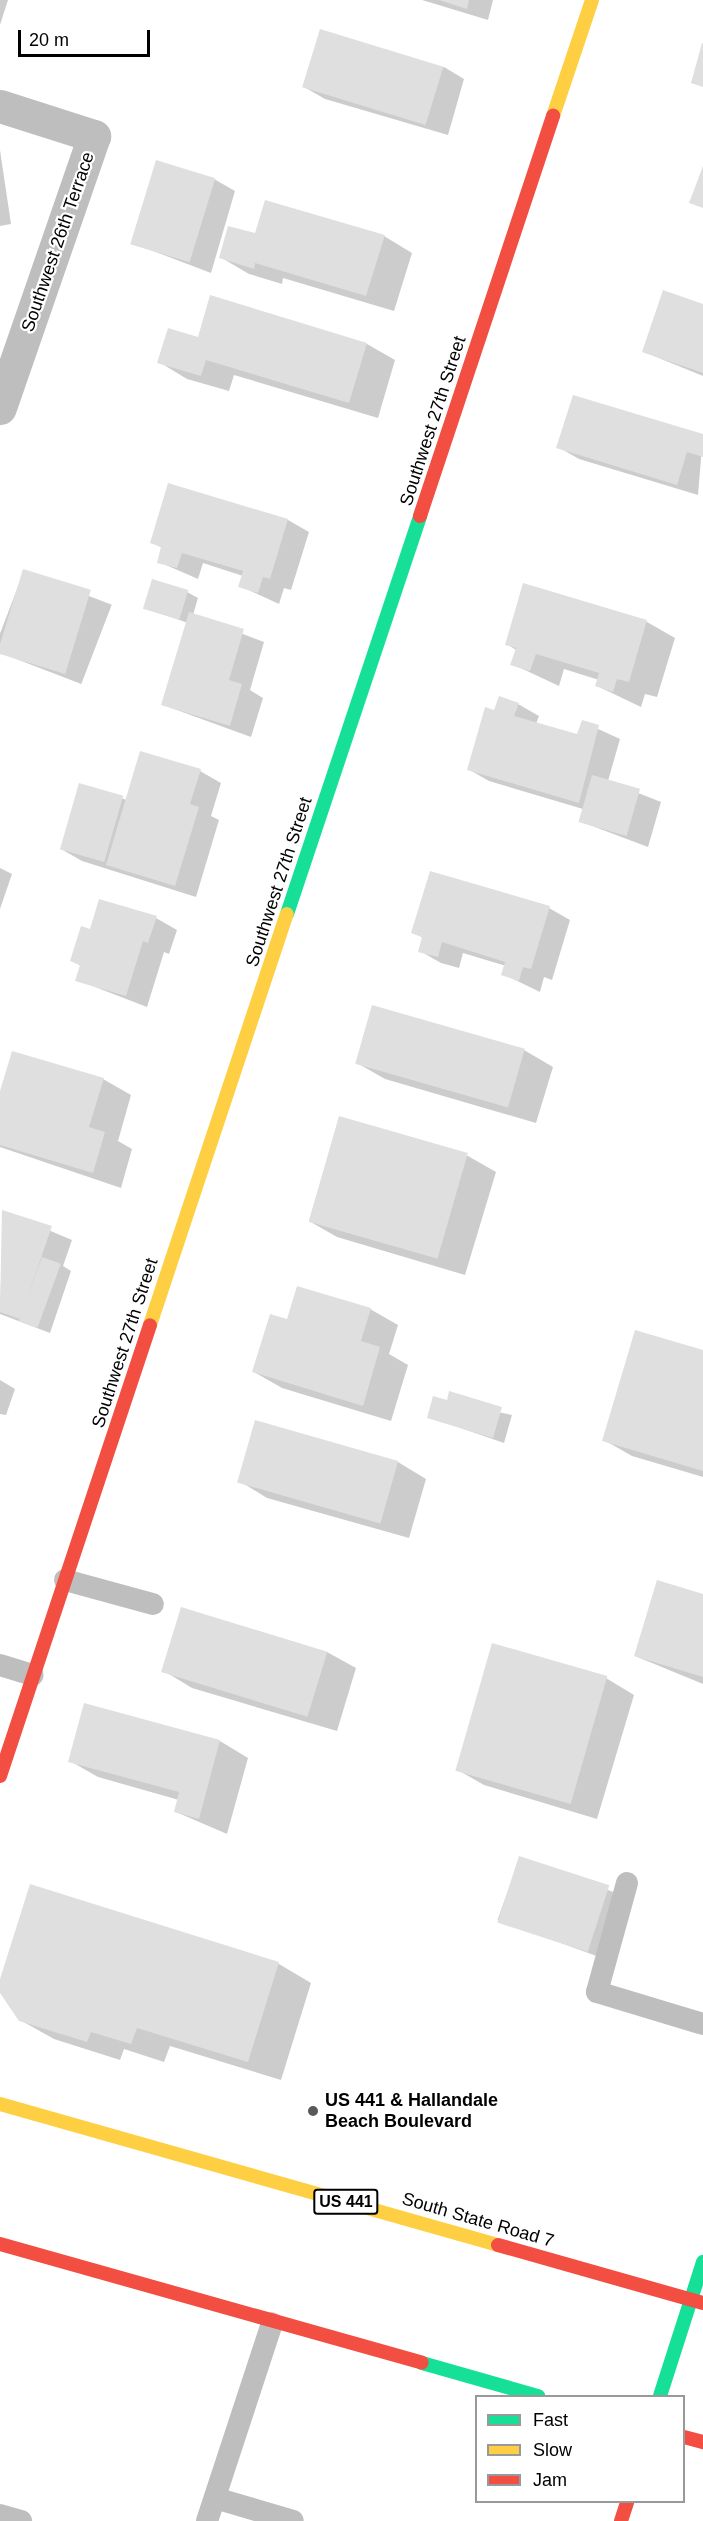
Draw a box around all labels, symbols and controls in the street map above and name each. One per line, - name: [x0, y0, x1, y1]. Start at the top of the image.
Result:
- scale bar: [21, 18, 153, 56]
- text: 20 m: [29, 30, 69, 50]
- street label: Southwest 26th Terrace: [17, 149, 99, 335]
- street label: Southwest 27th Street: [395, 333, 471, 509]
- street label: Southwest 27th Street: [241, 794, 317, 970]
- street label: Southwest 27th Street: [87, 1255, 163, 1431]
- place label: US 441 & Hallandale Beach Boulevard: [325, 2090, 498, 2132]
- marker: US 441 & Hallandale Beach Boulevard: [306, 2104, 320, 2118]
- street label: South State Road 7: [400, 2188, 556, 2252]
- road number: US 441: [313, 2189, 379, 2215]
- legend: [475, 2395, 685, 2503]
- text: Fast: [533, 2410, 568, 2430]
- text: Slow: [533, 2440, 572, 2460]
- text: Jam: [533, 2470, 567, 2490]

